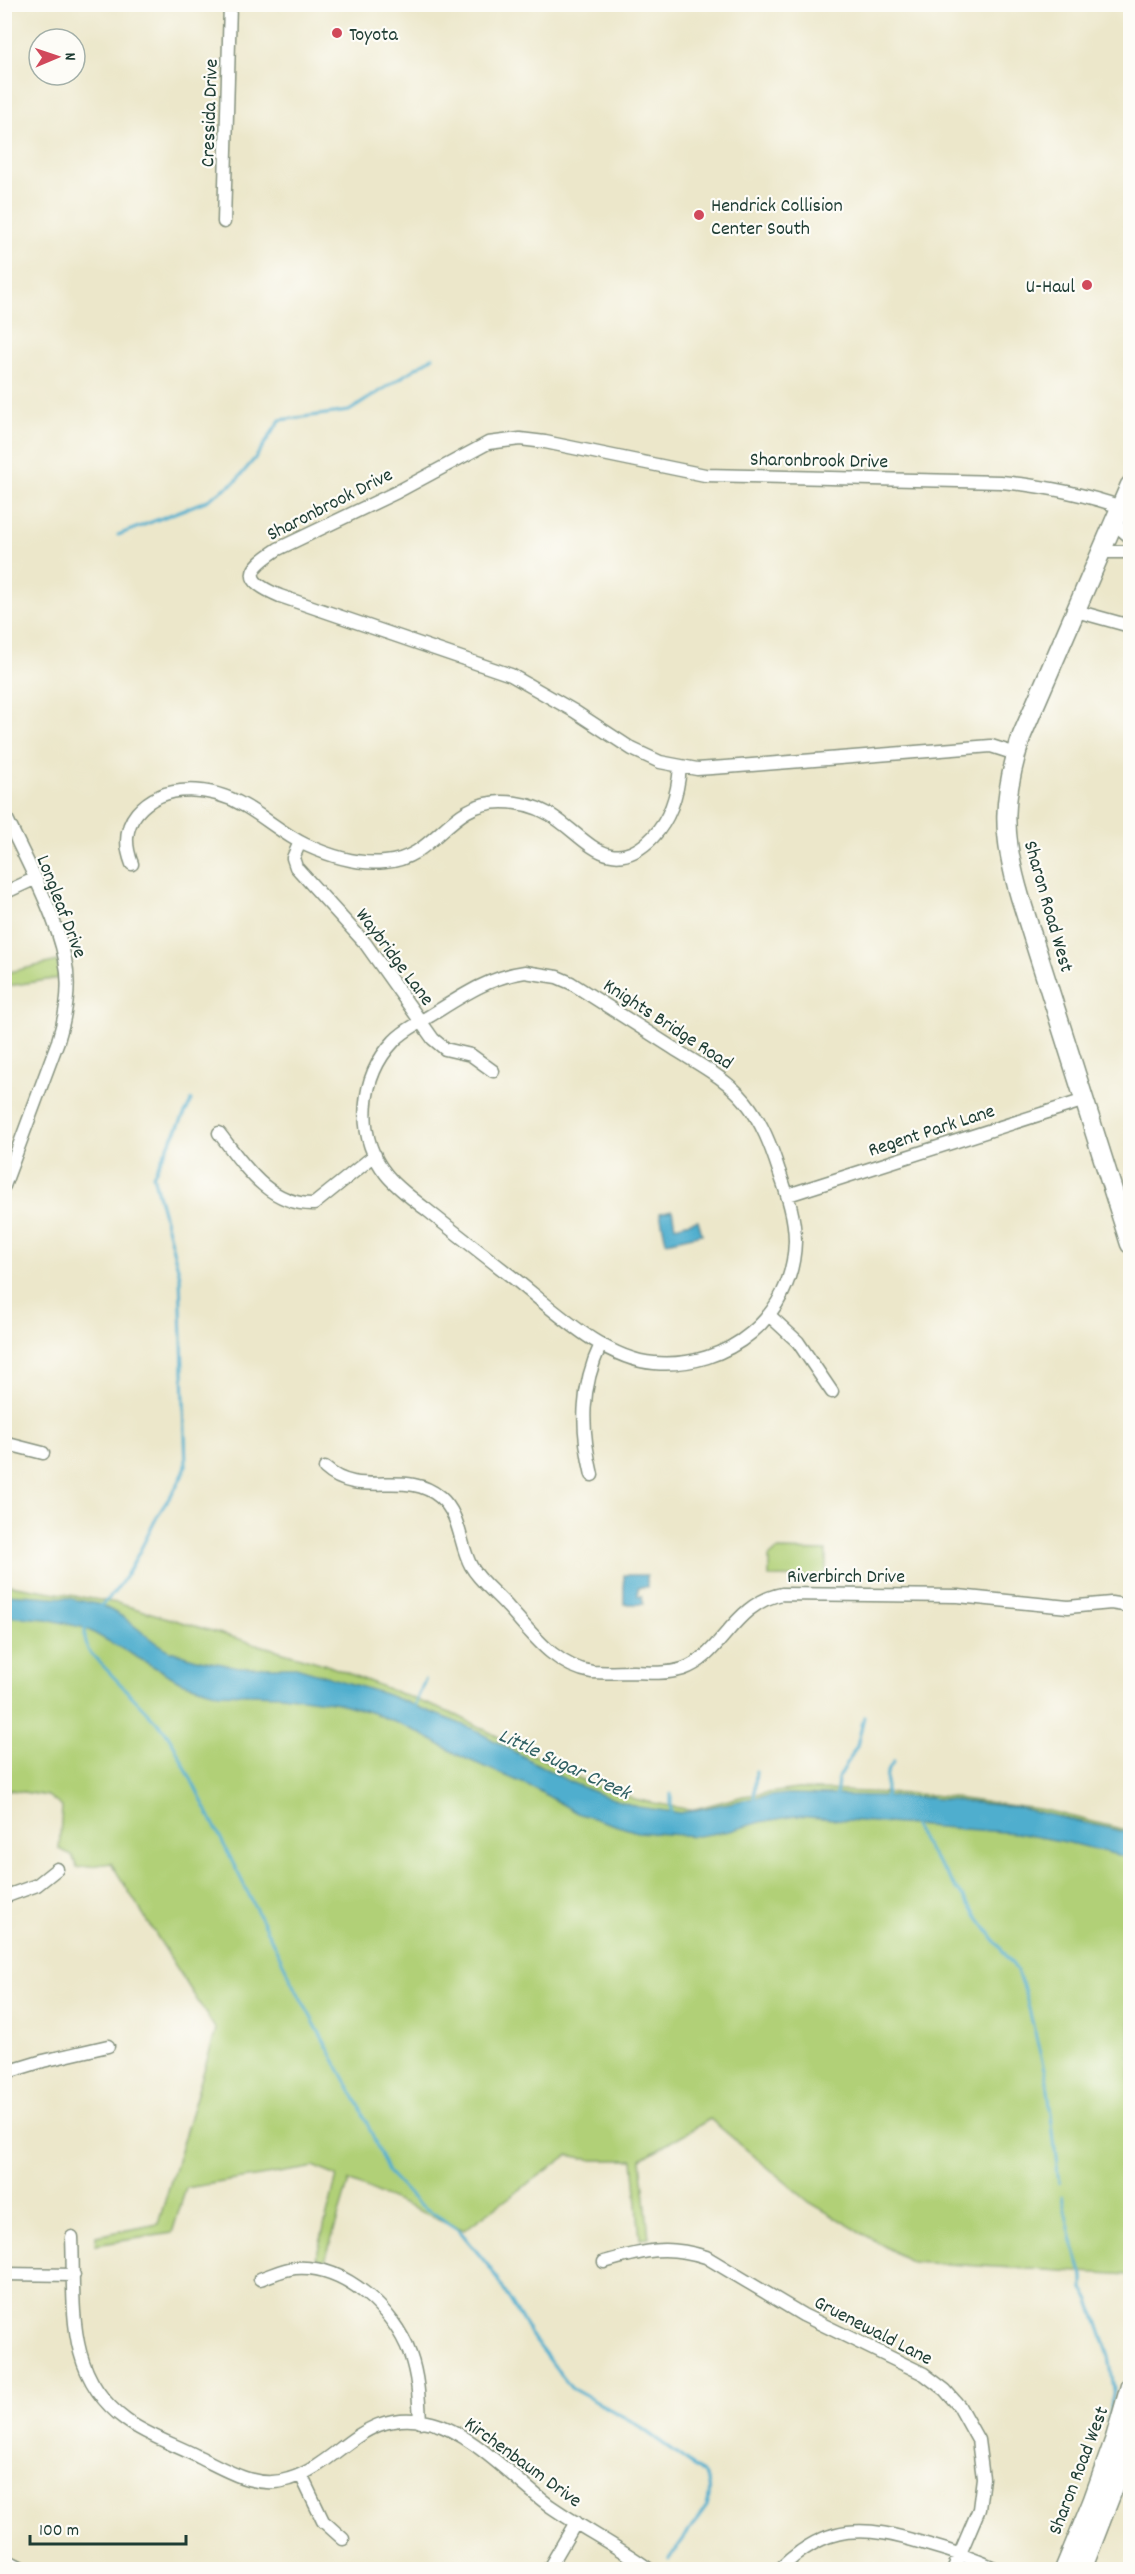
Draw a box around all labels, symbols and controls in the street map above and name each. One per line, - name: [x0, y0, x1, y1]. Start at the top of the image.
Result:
- place label: Toyota: [349, 22, 398, 50]
- marker: Toyota: [330, 26, 344, 40]
- north arrow: [27, 27, 87, 87]
- text: N: [58, 52, 81, 61]
- street label: Cressida Drive: [195, 58, 227, 168]
- place label: Hendrick Collision Center South: [711, 193, 843, 244]
- marker: Hendrick Collision Center South: [692, 208, 706, 222]
- place label: U-Haul: [1026, 274, 1075, 302]
- marker: U-Haul: [1080, 278, 1094, 292]
- street label: Sharonbrook Drive: [750, 447, 888, 477]
- street label: Sharonbrook Drive: [262, 462, 398, 550]
- street label: Sharon Road West: [1015, 838, 1079, 976]
- street label: Longleaf Drive: [28, 852, 93, 963]
- street label: Waybridge Lane: [348, 903, 440, 1013]
- street label: Knights Bridge Road: [597, 973, 738, 1078]
- street label: Regent Park Lane: [865, 1098, 999, 1165]
- street label: Riverbirch Drive: [787, 1564, 905, 1592]
- water label: Little Sugar Creek: [493, 1722, 637, 1810]
- street label: Gruenewald Lane: [809, 2290, 937, 2374]
- street label: Sharon Road West: [1042, 2403, 1117, 2539]
- street label: Kirchenbaum Drive: [458, 2411, 587, 2516]
- scale bar: [30, 2508, 186, 2546]
- text: 100 m: [39, 2519, 79, 2544]

